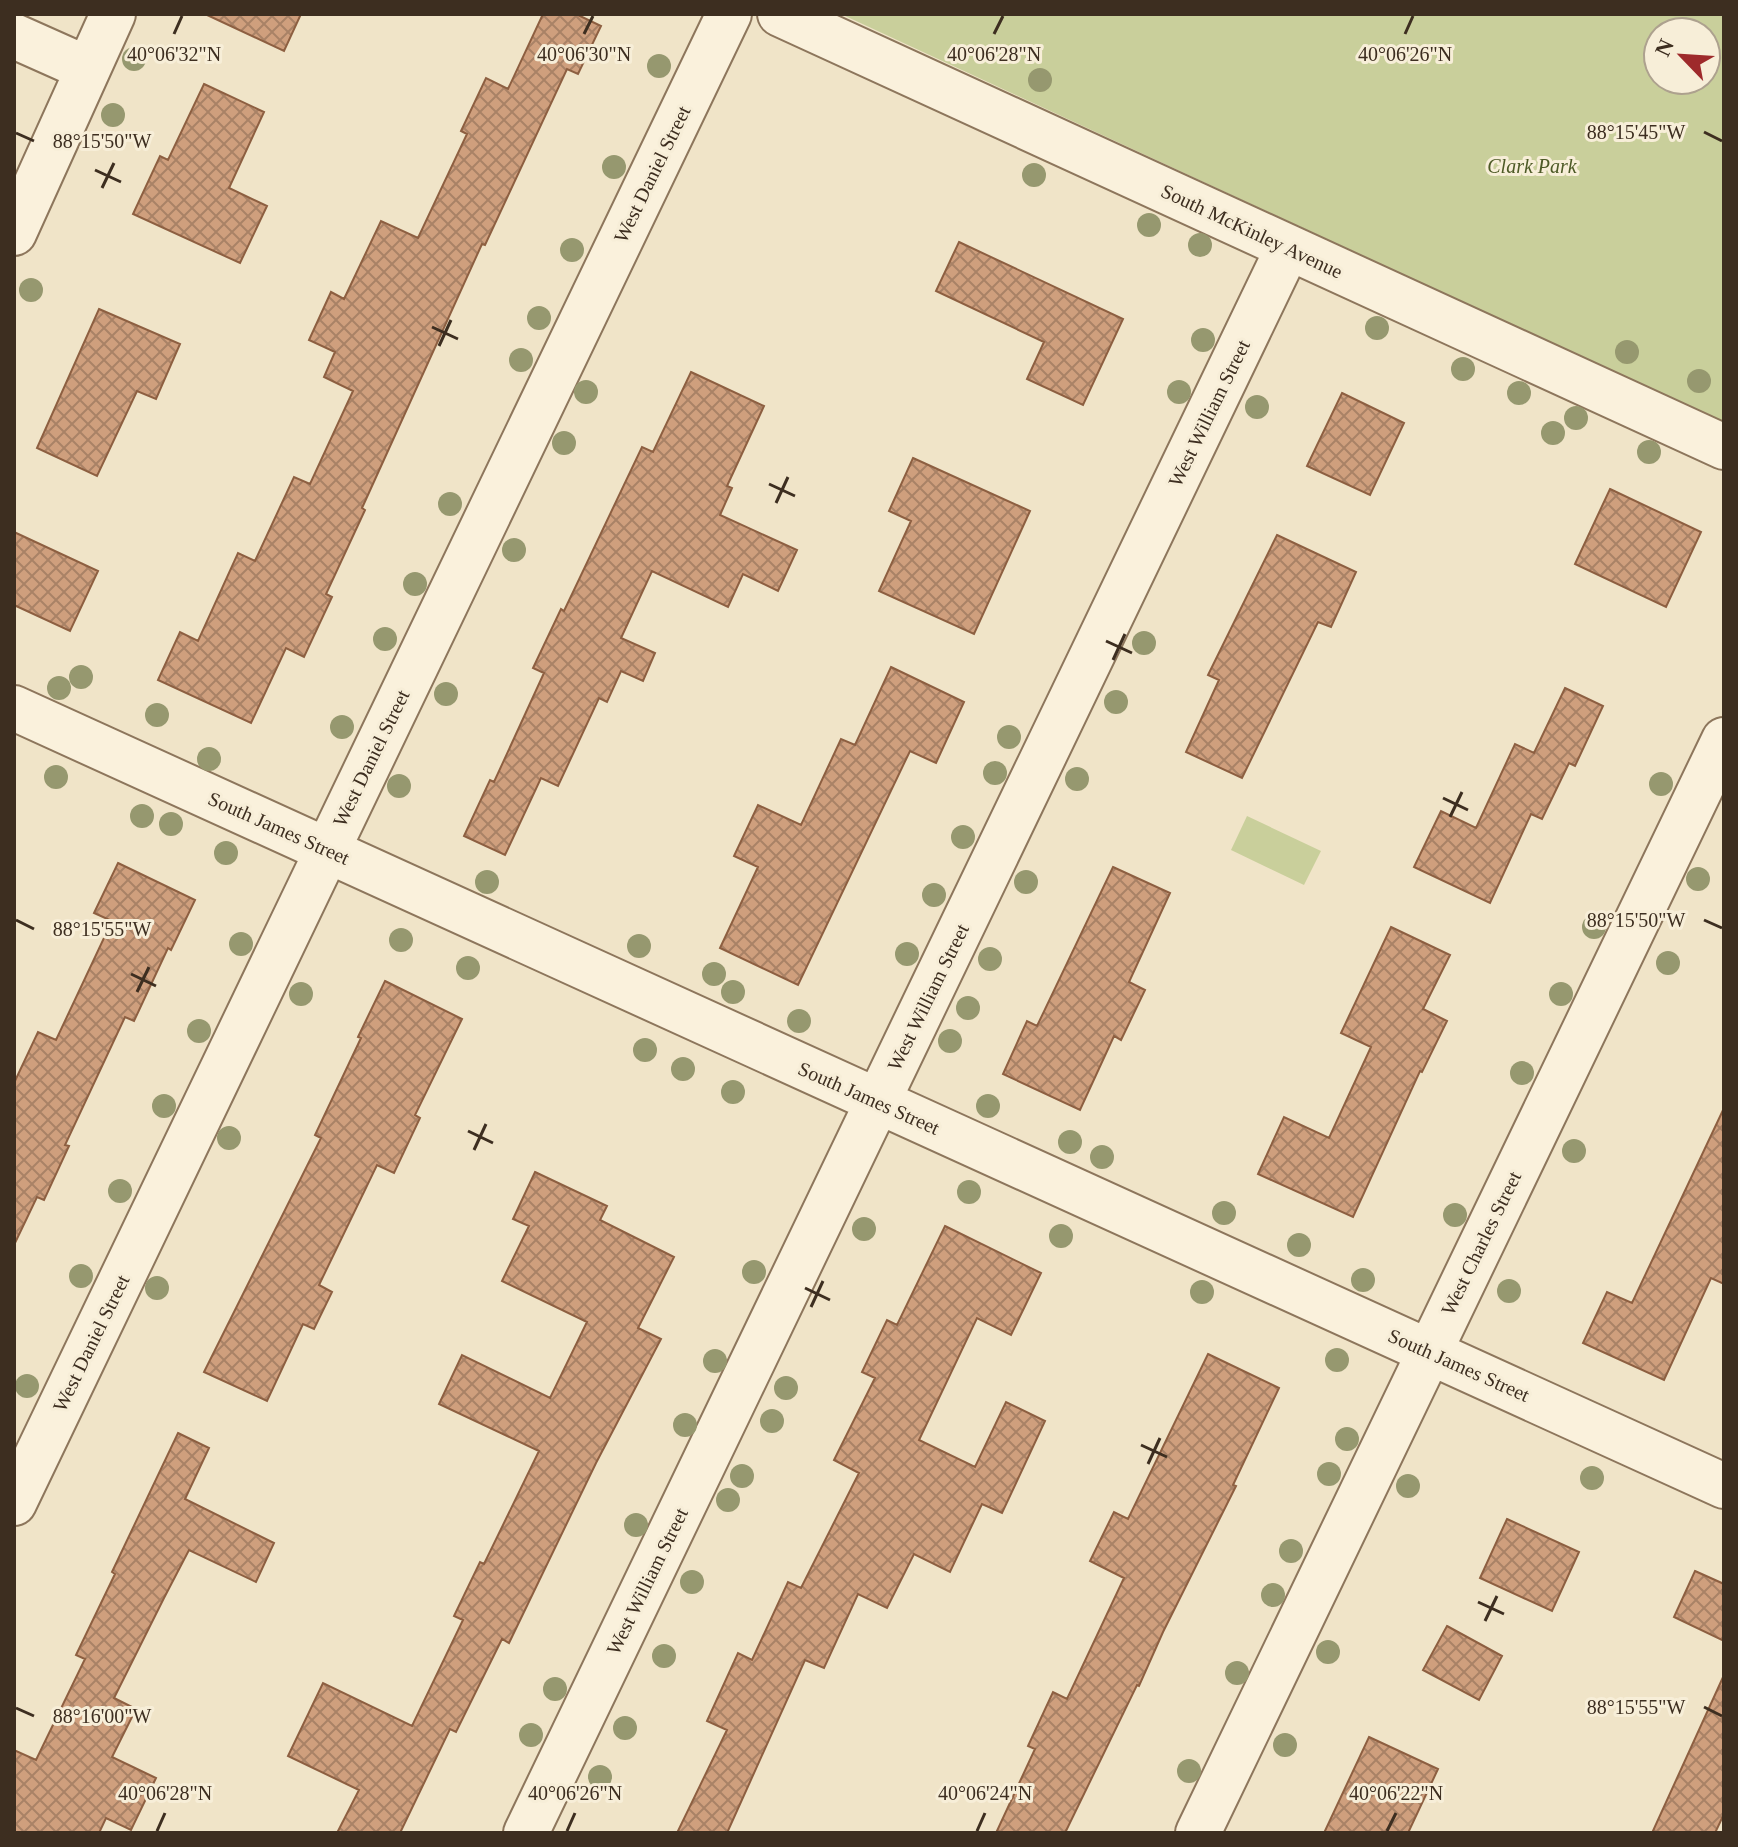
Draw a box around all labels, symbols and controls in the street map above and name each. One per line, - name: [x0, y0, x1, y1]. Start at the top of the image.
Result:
- north arrow: [1642, 16, 1722, 96]
- text: N: [1650, 35, 1679, 60]
- text: 40°06'32"N: [127, 43, 221, 65]
- text: 40°06'30"N: [537, 43, 631, 65]
- text: 40°06'28"N: [947, 43, 1041, 65]
- text: 40°06'26"N: [1358, 43, 1452, 65]
- street label: West Daniel Street: [609, 102, 695, 246]
- text: 88°15'45"W: [1587, 121, 1685, 143]
- text: 88°15'50"W: [53, 130, 151, 152]
- park label: Clark Park: [1487, 155, 1578, 177]
- street label: South McKinley Avenue: [1157, 179, 1346, 284]
- street label: West William Street: [1164, 336, 1254, 490]
- street label: West Daniel Street: [328, 686, 414, 830]
- street label: South James Street: [205, 787, 353, 869]
- text: 88°15'50"W: [1587, 909, 1685, 931]
- text: 88°15'55"W: [53, 918, 151, 940]
- street label: West William Street: [883, 920, 973, 1074]
- street label: South James Street: [795, 1057, 943, 1139]
- street label: West Charles Street: [1437, 1167, 1526, 1318]
- street label: West Daniel Street: [48, 1271, 134, 1415]
- street label: South James Street: [1385, 1324, 1533, 1406]
- street label: West William Street: [602, 1504, 692, 1658]
- text: 88°15'55"W: [1587, 1696, 1685, 1718]
- text: 88°16'00"W: [53, 1705, 151, 1727]
- text: 40°06'28"N: [118, 1782, 212, 1804]
- text: 40°06'26"N: [528, 1782, 622, 1804]
- text: 40°06'24"N: [938, 1782, 1032, 1804]
- text: 40°06'22"N: [1349, 1782, 1443, 1804]

